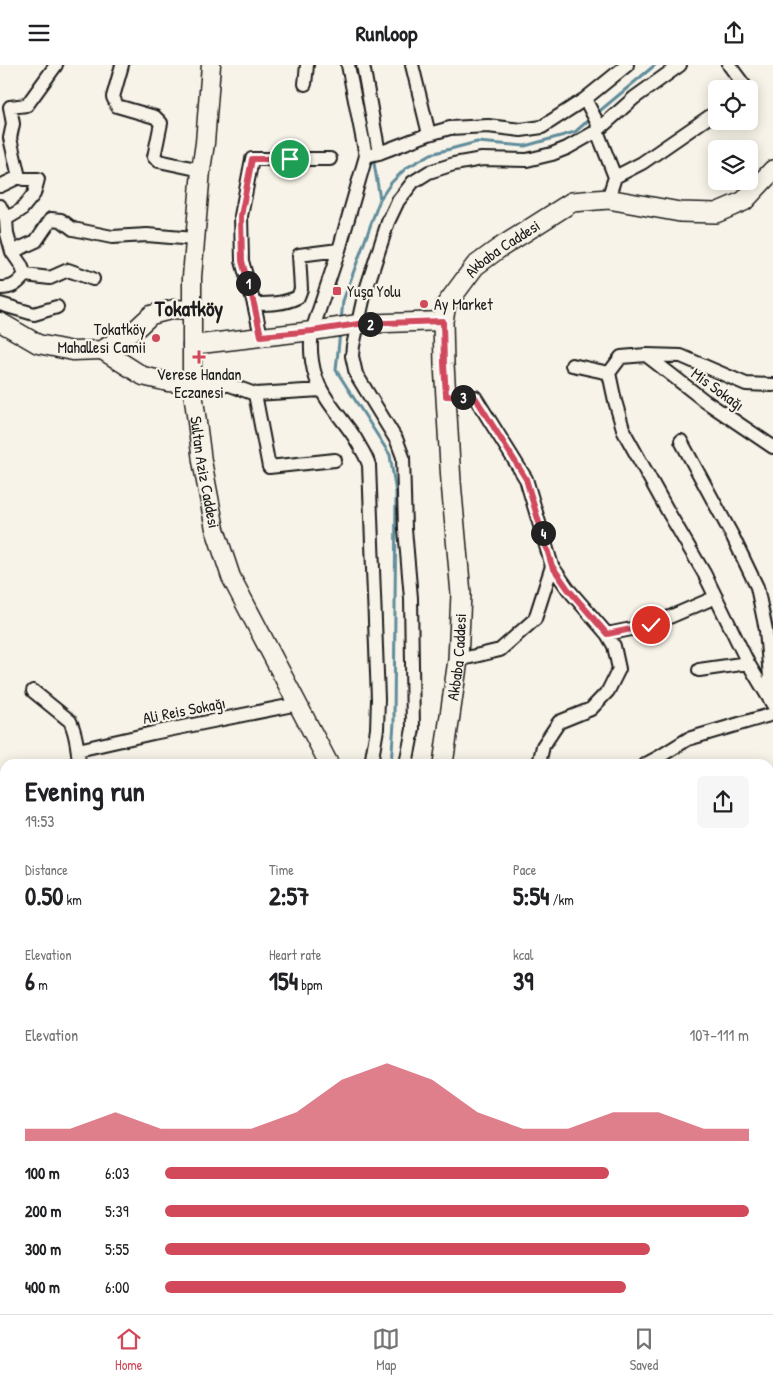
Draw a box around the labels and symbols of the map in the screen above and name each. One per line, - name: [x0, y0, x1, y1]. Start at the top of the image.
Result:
- pin: [269, 138, 311, 180]
- street label: Akbaba Caddesi: [459, 214, 544, 282]
- pin: 1: [236, 271, 260, 295]
- place label: Yuşa Yolu: [347, 280, 401, 302]
- marker: Yuşa Yolu: [331, 285, 343, 297]
- place label: Ay Market: [434, 293, 493, 315]
- district label: Tokatköy: [154, 294, 223, 324]
- marker: Ay Market: [418, 298, 430, 310]
- pin: 2: [358, 311, 382, 337]
- place label: Tokatköy Mahallesi Camii: [57, 318, 146, 358]
- marker: Tokatköy Mahallesi Camii: [150, 332, 162, 344]
- marker: Verese Handan Eczanesi: [193, 351, 205, 363]
- street label: Mis Sokağı: [687, 362, 749, 416]
- place label: Verese Handan Eczanesi: [157, 363, 241, 403]
- pin: 3: [450, 385, 476, 409]
- street label: Sultan Aziz Caddesi: [185, 415, 226, 530]
- pin: 4: [530, 521, 556, 545]
- pin: [630, 604, 672, 646]
- street label: Akbaba Caddesi: [441, 613, 471, 702]
- street label: Ali Reis Sokağı: [141, 691, 227, 729]

